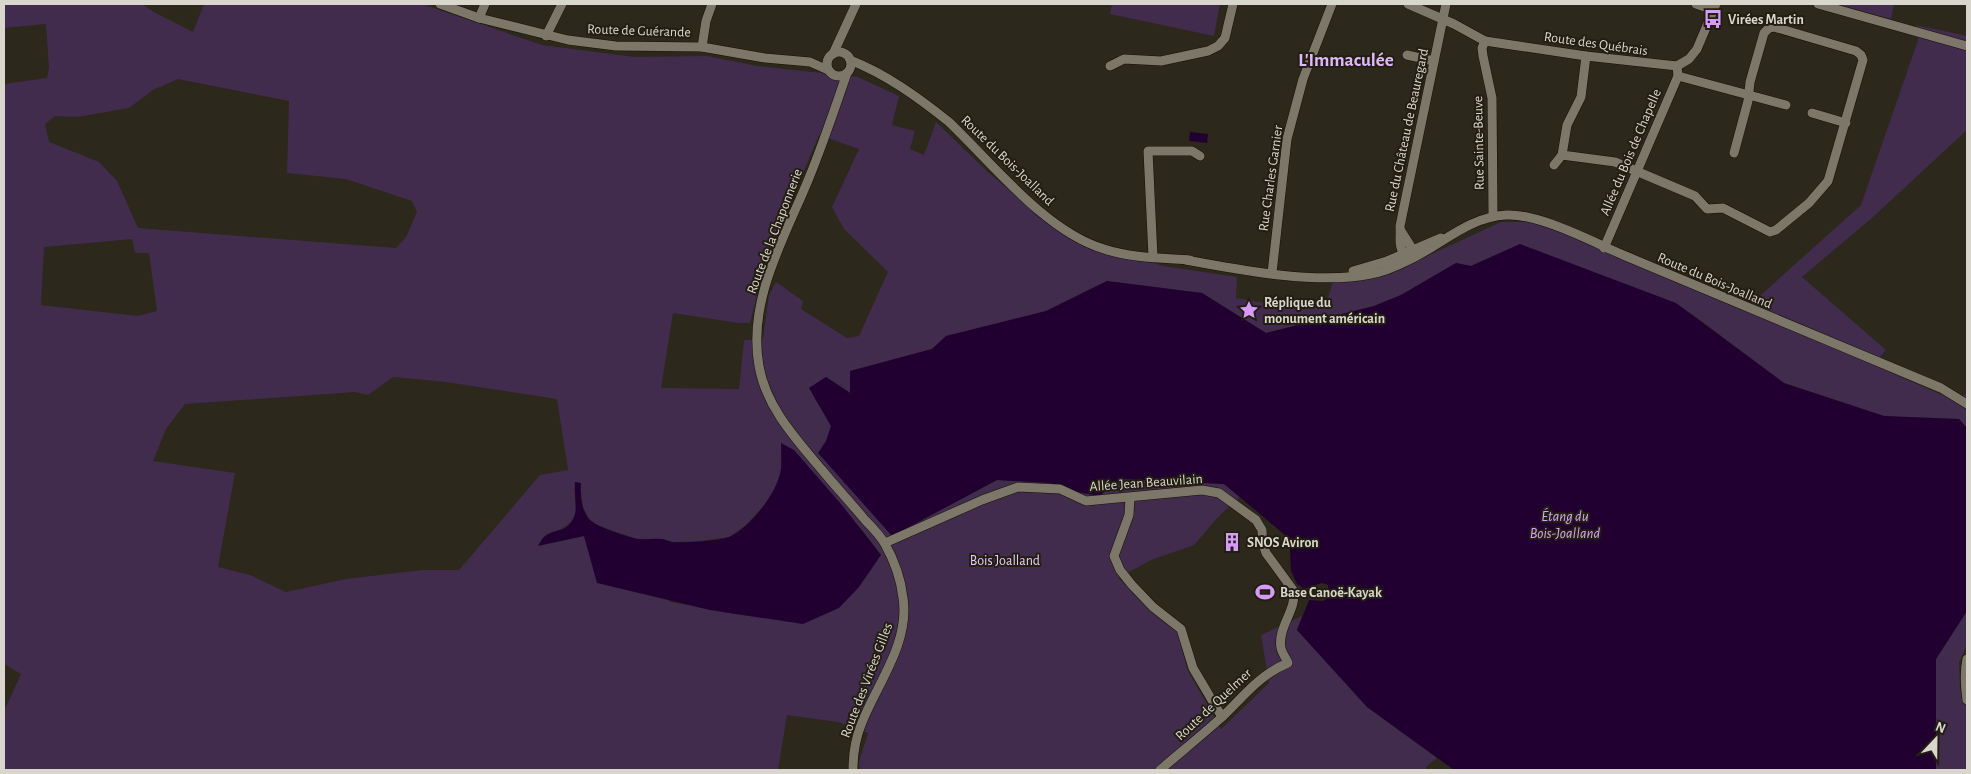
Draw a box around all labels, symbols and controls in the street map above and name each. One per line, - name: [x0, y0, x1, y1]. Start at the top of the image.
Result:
- bus stop icon: Virées Martin: [1702, 8, 1724, 30]
- place label: Virées Martin: [1728, 13, 1804, 27]
- street label: Route de Guérande: [587, 22, 691, 40]
- street label: Route des Québrais: [1543, 30, 1649, 58]
- street label: Rue du Château de Beauregard: [1383, 47, 1431, 213]
- district label: L'Immaculée: [1298, 51, 1394, 70]
- street label: Allée du Bois de Chapelle: [1598, 87, 1664, 218]
- street label: Rue Sainte-Beuve: [1471, 96, 1487, 190]
- street label: Route du Bois-Joalland: [958, 113, 1056, 208]
- street label: Rue Charles Garnier: [1257, 124, 1285, 232]
- street label: Route de la Chaponnerie: [745, 167, 805, 296]
- street label: Route du Bois-Joalland: [1655, 250, 1774, 311]
- place label: Réplique du monument américain: [1264, 296, 1385, 326]
- place icon: Réplique du monument américain: [1238, 299, 1260, 321]
- street label: Allée Jean Beauvilain: [1089, 472, 1203, 494]
- water label: Étang du Bois-Joalland: [1530, 507, 1601, 541]
- building icon: SNOS Aviron: [1221, 531, 1243, 553]
- place label: SNOS Aviron: [1247, 536, 1319, 550]
- park label: Bois Joalland: [970, 554, 1040, 568]
- sports icon: Base Canoë-Kayak: [1254, 581, 1276, 603]
- place label: Base Canoë-Kayak: [1280, 586, 1382, 600]
- street label: Route des Virées Gilles: [839, 621, 895, 740]
- street label: Route de Quelmer: [1173, 666, 1255, 743]
- north arrow: [1911, 714, 1961, 764]
- text: N: [1933, 720, 1948, 736]

